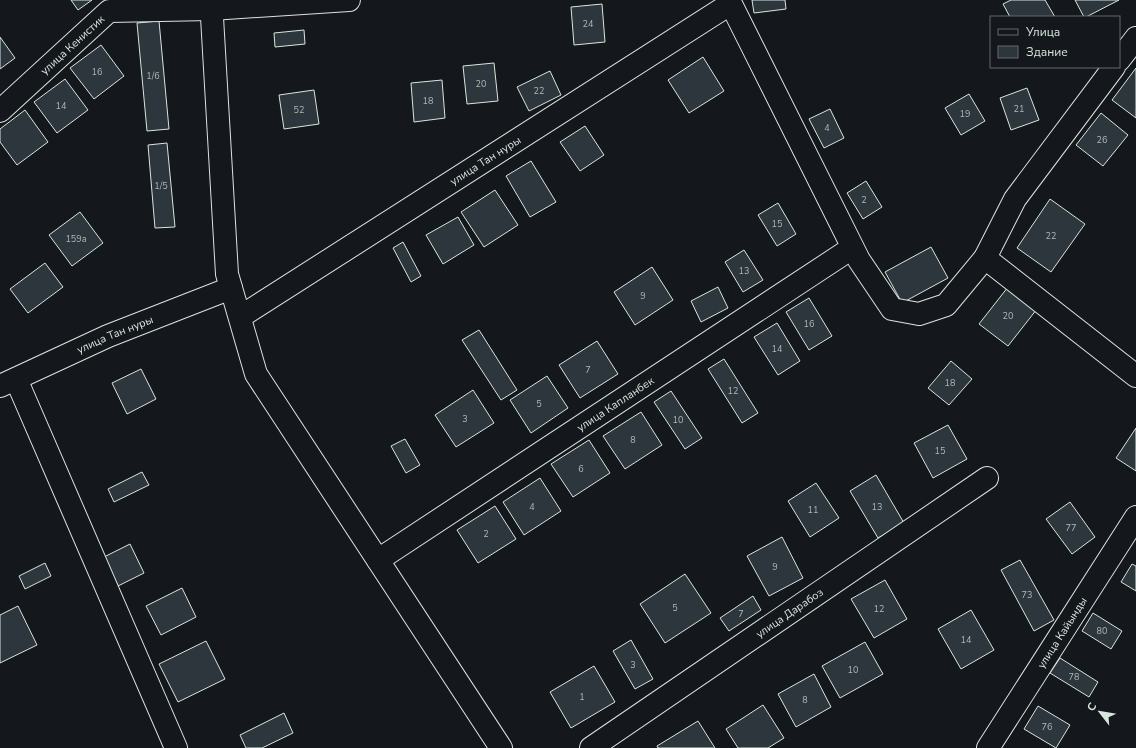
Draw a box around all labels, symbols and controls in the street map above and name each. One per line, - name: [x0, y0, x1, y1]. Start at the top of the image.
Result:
- street label: улица Кенистик: [37, 12, 108, 78]
- legend: [990, 16, 1120, 68]
- house number: 24: [583, 18, 594, 30]
- text: Улица: [1025, 24, 1060, 40]
- text: Здание: [1026, 44, 1068, 60]
- house number: 16: [92, 66, 102, 78]
- house number: 1/6: [146, 70, 160, 82]
- house number: 20: [476, 78, 486, 90]
- house number: 22: [534, 85, 544, 97]
- house number: 18: [423, 95, 433, 107]
- house number: 14: [56, 100, 67, 112]
- house number: 21: [1014, 103, 1024, 115]
- house number: 52: [294, 104, 304, 116]
- house number: 19: [960, 108, 970, 120]
- house number: 4: [824, 122, 830, 134]
- street label: улица Тан нуры: [447, 133, 524, 189]
- house number: 26: [1097, 134, 1107, 146]
- house number: 1/5: [154, 180, 168, 192]
- house number: 2: [861, 194, 867, 206]
- house number: 15: [772, 218, 782, 230]
- house number: 22: [1046, 230, 1056, 242]
- house number: 159а: [65, 233, 87, 245]
- house number: 13: [739, 265, 749, 277]
- house number: 9: [640, 290, 646, 302]
- house number: 20: [1003, 310, 1013, 322]
- street label: улица Тан нуры: [74, 312, 155, 357]
- house number: 16: [804, 318, 814, 330]
- house number: 14: [772, 343, 783, 355]
- house number: 7: [585, 364, 591, 376]
- street label: улица Капланбек: [574, 373, 657, 435]
- house number: 18: [945, 377, 955, 389]
- house number: 12: [728, 385, 738, 397]
- house number: 5: [536, 398, 542, 410]
- house number: 3: [462, 413, 468, 425]
- house number: 10: [673, 414, 683, 426]
- house number: 8: [630, 434, 636, 446]
- house number: 15: [935, 445, 945, 457]
- house number: 6: [578, 463, 584, 475]
- house number: 4: [529, 501, 535, 513]
- house number: 13: [872, 501, 882, 513]
- house number: 11: [808, 504, 818, 516]
- house number: 77: [1066, 522, 1076, 534]
- house number: 2: [483, 528, 489, 540]
- house number: 9: [772, 561, 778, 573]
- street label: улица Дарабоз: [753, 585, 826, 642]
- house number: 73: [1022, 589, 1032, 601]
- street label: улица Кайынды: [1034, 594, 1091, 671]
- house number: 5: [672, 602, 678, 614]
- house number: 12: [874, 603, 884, 615]
- house number: 7: [738, 608, 744, 620]
- house number: 80: [1097, 625, 1107, 637]
- house number: 14: [961, 634, 972, 646]
- house number: 3: [630, 659, 636, 671]
- house number: 10: [848, 664, 858, 676]
- house number: 78: [1069, 671, 1079, 683]
- house number: 1: [579, 691, 585, 703]
- north arrow: [1080, 692, 1120, 732]
- house number: 8: [802, 694, 808, 706]
- text: С: [1084, 700, 1100, 714]
- house number: 76: [1042, 721, 1052, 733]

